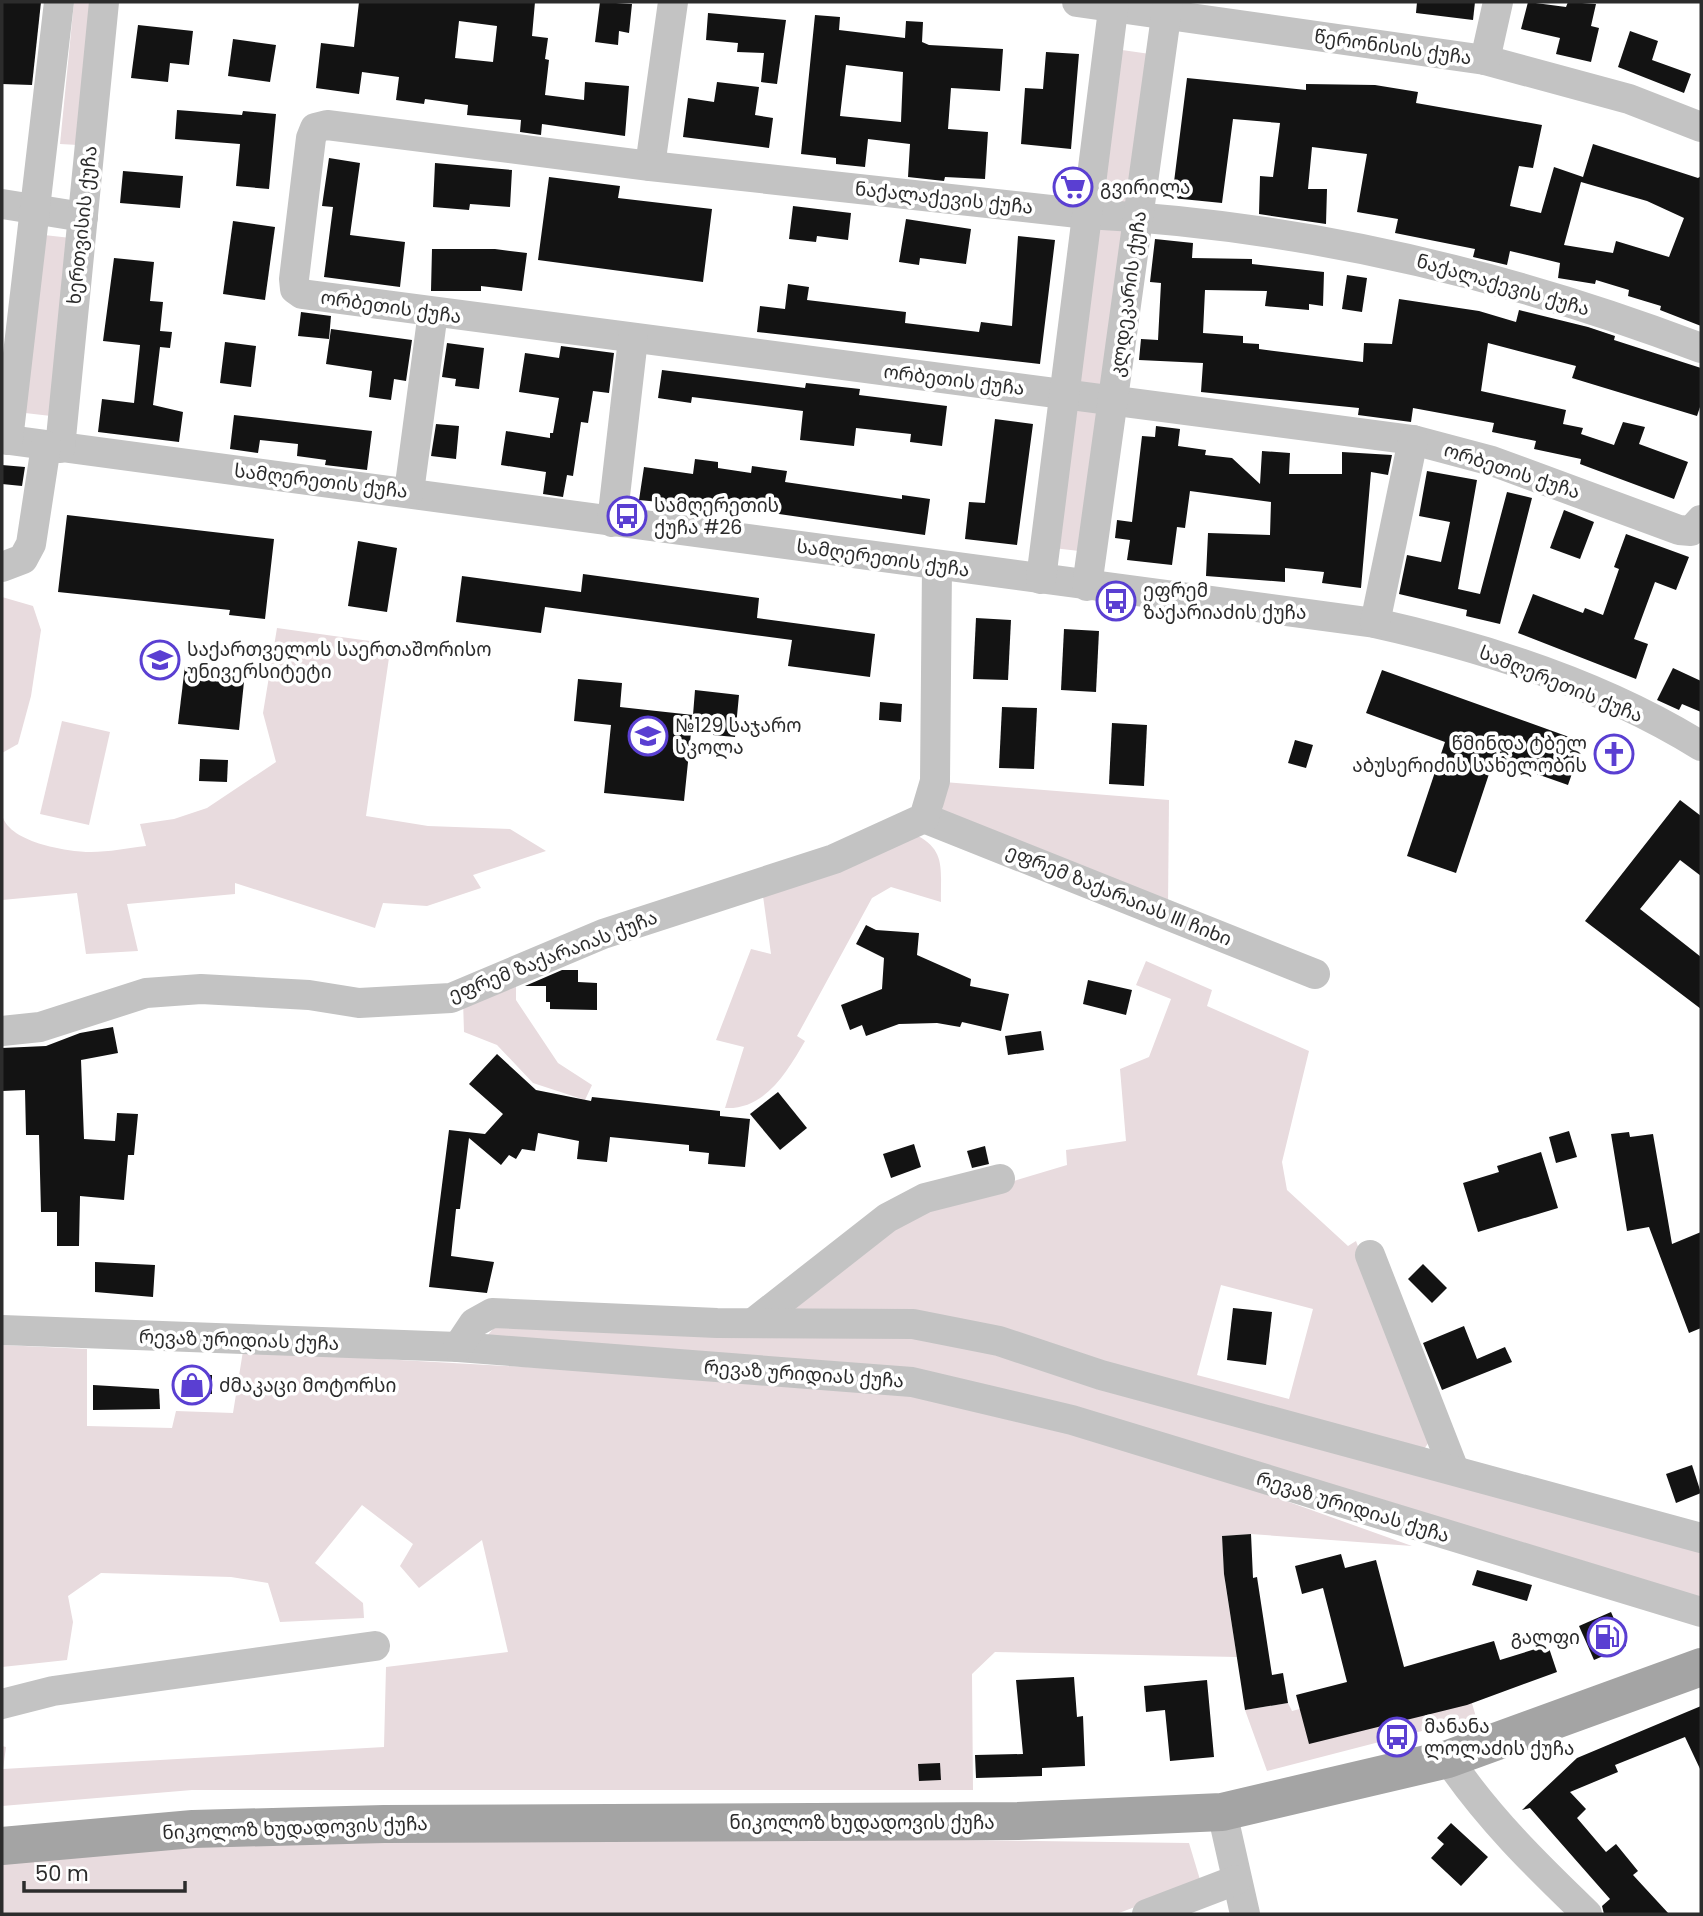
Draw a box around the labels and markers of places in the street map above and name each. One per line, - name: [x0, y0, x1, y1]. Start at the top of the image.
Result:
- supermarket icon: გვირილა: [1052, 166, 1094, 208]
- place label: გვირილა: [1100, 174, 1191, 201]
- place label: სამღერეთის ქუჩა #26: [654, 492, 779, 541]
- bus stop icon: სამღერეთის ქუჩა #26: [606, 495, 648, 537]
- place label: ეფრემ ზაქარიაძის ქუჩა: [1143, 577, 1306, 626]
- bus stop icon: ეფრემ ზაქარიაძის ქუჩა: [1095, 580, 1137, 622]
- place label: საქართველოს საერთაშორისო უნივერსიტეტი: [187, 636, 492, 685]
- school or university icon: საქართველოს საერთაშორისო უნივერსიტეტი: [139, 639, 181, 681]
- place label: №129 საჯარო სკოლა: [675, 712, 802, 761]
- school or university icon: №129 საჯარო სკოლა: [627, 715, 669, 757]
- place label: წმინდა ტბელ აბუსერიძის სახელობის: [1352, 730, 1587, 779]
- church icon: წმინდა ტბელ აბუსერიძის სახელობის: [1593, 733, 1635, 775]
- shop icon: ძმაკაცი მოტორსი: [171, 1364, 213, 1406]
- place label: ძმაკაცი მოტორსი: [219, 1372, 396, 1399]
- fuel station icon: გალფი: [1586, 1616, 1628, 1658]
- place label: გალფი: [1511, 1624, 1580, 1651]
- place label: მანანა ლოლაძის ქუჩა: [1424, 1713, 1574, 1762]
- bus stop icon: მანანა ლოლაძის ქუჩა: [1376, 1716, 1418, 1758]

